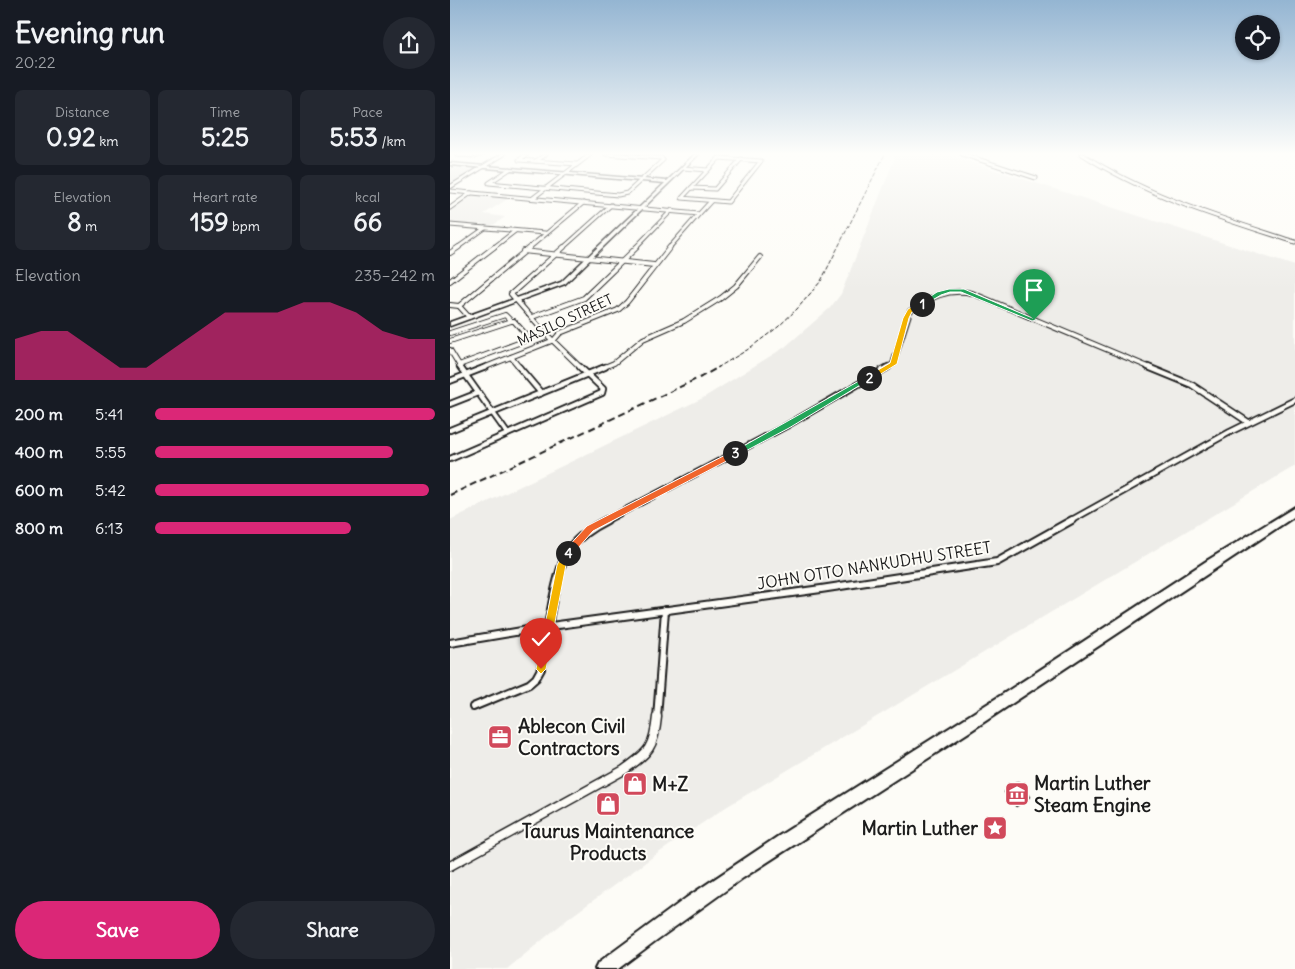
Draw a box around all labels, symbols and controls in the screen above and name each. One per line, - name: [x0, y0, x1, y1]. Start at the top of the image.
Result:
- text: Evening run: [15, 15, 165, 51]
- map controls: [1235, 15, 1280, 60]
- button: locate: [1235, 15, 1280, 60]
- button: share: [383, 17, 435, 69]
- text: 20:22: [15, 52, 55, 72]
- text: Distance: [55, 103, 110, 121]
- text: Time: [210, 103, 240, 121]
- text: Pace: [352, 103, 383, 121]
- text: 0.92: [46, 121, 96, 153]
- text: 5:25: [201, 121, 249, 153]
- text: 5:53: [329, 121, 378, 153]
- text: km: [96, 132, 119, 150]
- text: /km: [378, 132, 406, 150]
- text: Elevation: [54, 188, 111, 206]
- text: Heart rate: [193, 188, 257, 206]
- text: kcal: [355, 188, 380, 206]
- text: 8: [67, 206, 82, 238]
- text: 159: [190, 206, 229, 238]
- text: 66: [353, 206, 382, 238]
- text: m: [82, 217, 97, 235]
- text: bpm: [229, 217, 260, 235]
- text: Elevation: [15, 265, 81, 285]
- text: 235–242 m: [354, 265, 435, 285]
- pin: [1013, 269, 1055, 320]
- icon: arrive: [1020, 276, 1048, 304]
- street label: MASILO STREET: [514, 290, 616, 350]
- pin: 1: [910, 292, 934, 316]
- text: 1: [920, 295, 925, 313]
- pin: 2: [856, 366, 882, 390]
- text: 2: [866, 369, 873, 387]
- text: 200 m: [15, 404, 63, 424]
- text: 5:41: [95, 404, 123, 424]
- pin: 3: [722, 440, 748, 466]
- text: 400 m: [15, 442, 63, 462]
- text: 5:55: [95, 442, 126, 462]
- text: 3: [732, 444, 739, 462]
- text: 600 m: [15, 480, 63, 500]
- text: 5:42: [95, 480, 126, 500]
- text: 800 m: [15, 518, 63, 538]
- text: 6:13: [95, 518, 123, 538]
- street label: JOHN OTTO NANKUDHU STREET: [756, 537, 992, 593]
- pin: 4: [556, 540, 580, 566]
- text: 4: [564, 544, 573, 562]
- pin: [520, 618, 562, 669]
- icon: check: [527, 625, 555, 653]
- place label: Ablecon Civil Contractors: [518, 714, 625, 760]
- office icon: Ablecon Civil Contractors: [487, 724, 513, 750]
- shop icon: M+Z: [622, 771, 648, 797]
- place label: Martin Luther Steam Engine: [1034, 771, 1151, 817]
- place label: M+Z: [652, 772, 688, 796]
- museum icon: Martin Luther Steam Engine: [1004, 781, 1030, 807]
- shop icon: Taurus Maintenance Products: [595, 791, 621, 817]
- place icon: Martin Luther: [982, 815, 1008, 841]
- place label: Martin Luther: [861, 816, 978, 840]
- place label: Taurus Maintenance Products: [522, 819, 694, 865]
- button: Save: [15, 901, 220, 959]
- button: Share: [230, 901, 435, 959]

